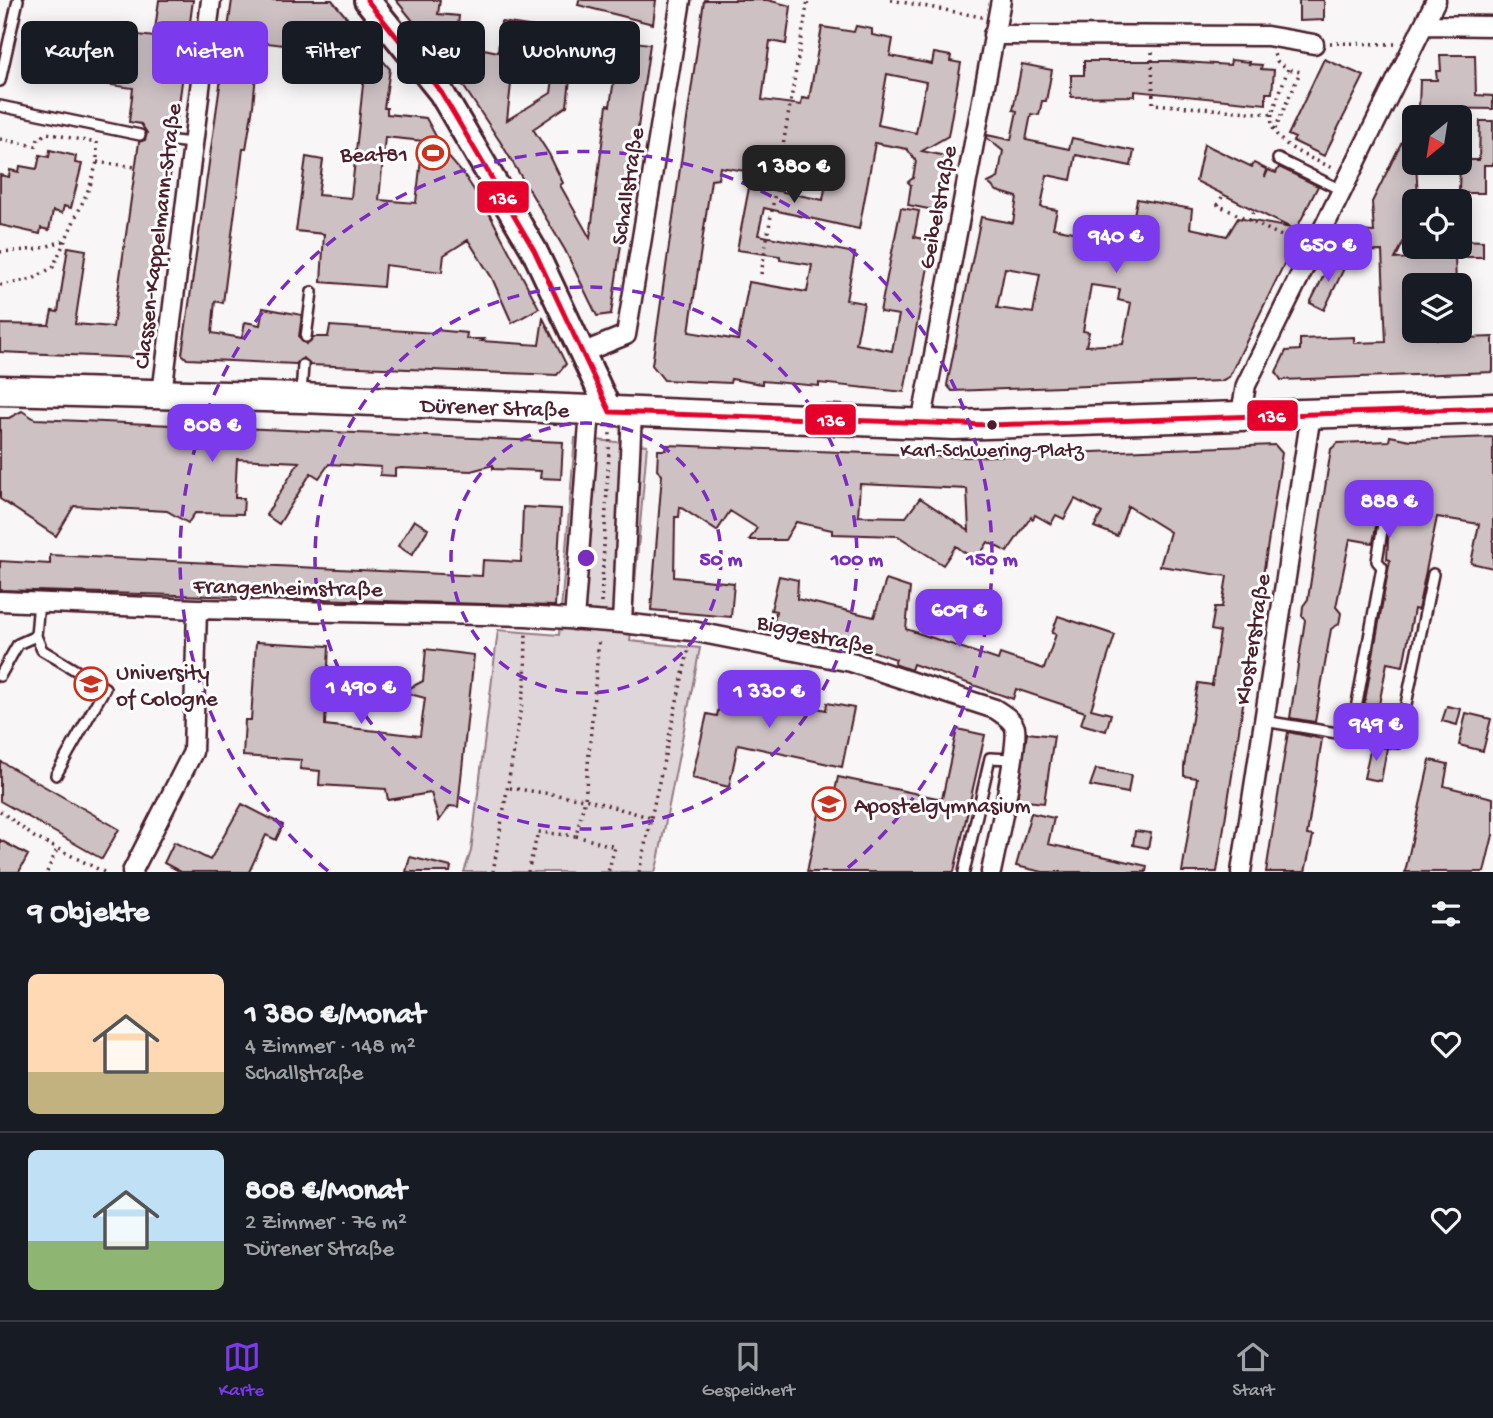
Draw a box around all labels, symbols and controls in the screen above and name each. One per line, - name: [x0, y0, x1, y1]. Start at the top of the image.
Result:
- chip: Kaufen: [21, 21, 138, 84]
- chip: Mieten: [152, 21, 268, 84]
- chip: Filter: [282, 21, 383, 84]
- chip: Neu: [397, 21, 485, 84]
- chip: Wohnung: [499, 21, 640, 84]
- street label: Classen-Kappelmann-Straße: [130, 101, 189, 371]
- north arrow: [1402, 105, 1472, 175]
- map controls: [1402, 105, 1472, 343]
- street label: Schallstraße: [607, 125, 652, 247]
- sports icon: Beat81: [414, 134, 452, 172]
- place label: Beat81: [339, 143, 408, 170]
- street label: Geibelstraße: [914, 143, 965, 272]
- pin: 1 380 €: [729, 146, 859, 205]
- text: 1 380 €: [758, 154, 830, 181]
- line badge: 136: [476, 180, 530, 214]
- text: 136: [488, 189, 517, 212]
- button: locate: [1402, 189, 1472, 259]
- pin: 940 €: [1067, 216, 1165, 275]
- text: 940 €: [1089, 224, 1143, 251]
- pin: 650 €: [1279, 224, 1377, 284]
- text: 650 €: [1300, 233, 1356, 260]
- button: layers: [1402, 273, 1472, 343]
- street label: Dürener Straße: [418, 393, 571, 426]
- line badge: 136: [1246, 399, 1299, 432]
- line badge: 136: [804, 403, 857, 436]
- pin: 808 €: [163, 405, 261, 464]
- text: 136: [1257, 407, 1286, 430]
- text: 136: [816, 411, 845, 434]
- text: 808 €: [183, 413, 241, 440]
- marker: Karl-Schwering-Platz: [985, 418, 999, 432]
- place label: Karl-Schwering-Platz: [900, 440, 1084, 465]
- pin: 888 €: [1340, 480, 1438, 540]
- text: 888 €: [1361, 489, 1417, 516]
- centre of rings: [574, 546, 598, 570]
- text: 50 m: [700, 549, 743, 574]
- text: 100 m: [830, 549, 883, 574]
- text: 150 m: [965, 549, 1018, 574]
- street label: Klosterstraße: [1231, 571, 1278, 707]
- street label: Frangenheimstraße: [192, 574, 384, 605]
- pin: 609 €: [910, 590, 1008, 649]
- text: 609 €: [931, 598, 987, 625]
- street label: Biggestraße: [753, 610, 878, 663]
- place label: University of Cologne: [116, 661, 219, 714]
- school or university icon: University of Cologne: [72, 665, 110, 703]
- pin: 1 490 €: [296, 666, 426, 726]
- pin: 1 330 €: [704, 670, 834, 730]
- text: 1 490 €: [326, 675, 396, 702]
- text: 1 330 €: [734, 679, 804, 706]
- pin: 949 €: [1327, 704, 1425, 763]
- text: 949 €: [1349, 712, 1403, 739]
- school or university icon: Apostelgymnasium: [810, 785, 848, 823]
- place label: Apostelgymnasium: [854, 794, 1031, 821]
- icon: filters: [1427, 895, 1465, 933]
- text: 9 Objekte: [28, 897, 149, 932]
- text: 1 380 €/Monat: [245, 999, 425, 1034]
- icon: home: [84, 1002, 168, 1086]
- icon: heart: [1427, 1025, 1465, 1063]
- text: 4 Zimmer · 148 m²: [245, 1034, 416, 1061]
- text: Schallstraße: [245, 1061, 363, 1088]
- text: 808 €/Monat: [245, 1175, 407, 1210]
- icon: home: [84, 1178, 168, 1262]
- icon: heart: [1427, 1201, 1465, 1239]
- text: 2 Zimmer · 76 m²: [245, 1210, 407, 1237]
- text: Dürener Straße: [245, 1237, 394, 1264]
- tab: Karte: [219, 1338, 264, 1403]
- tab: Gespeichert: [702, 1338, 795, 1403]
- tab: Start: [1233, 1338, 1274, 1403]

